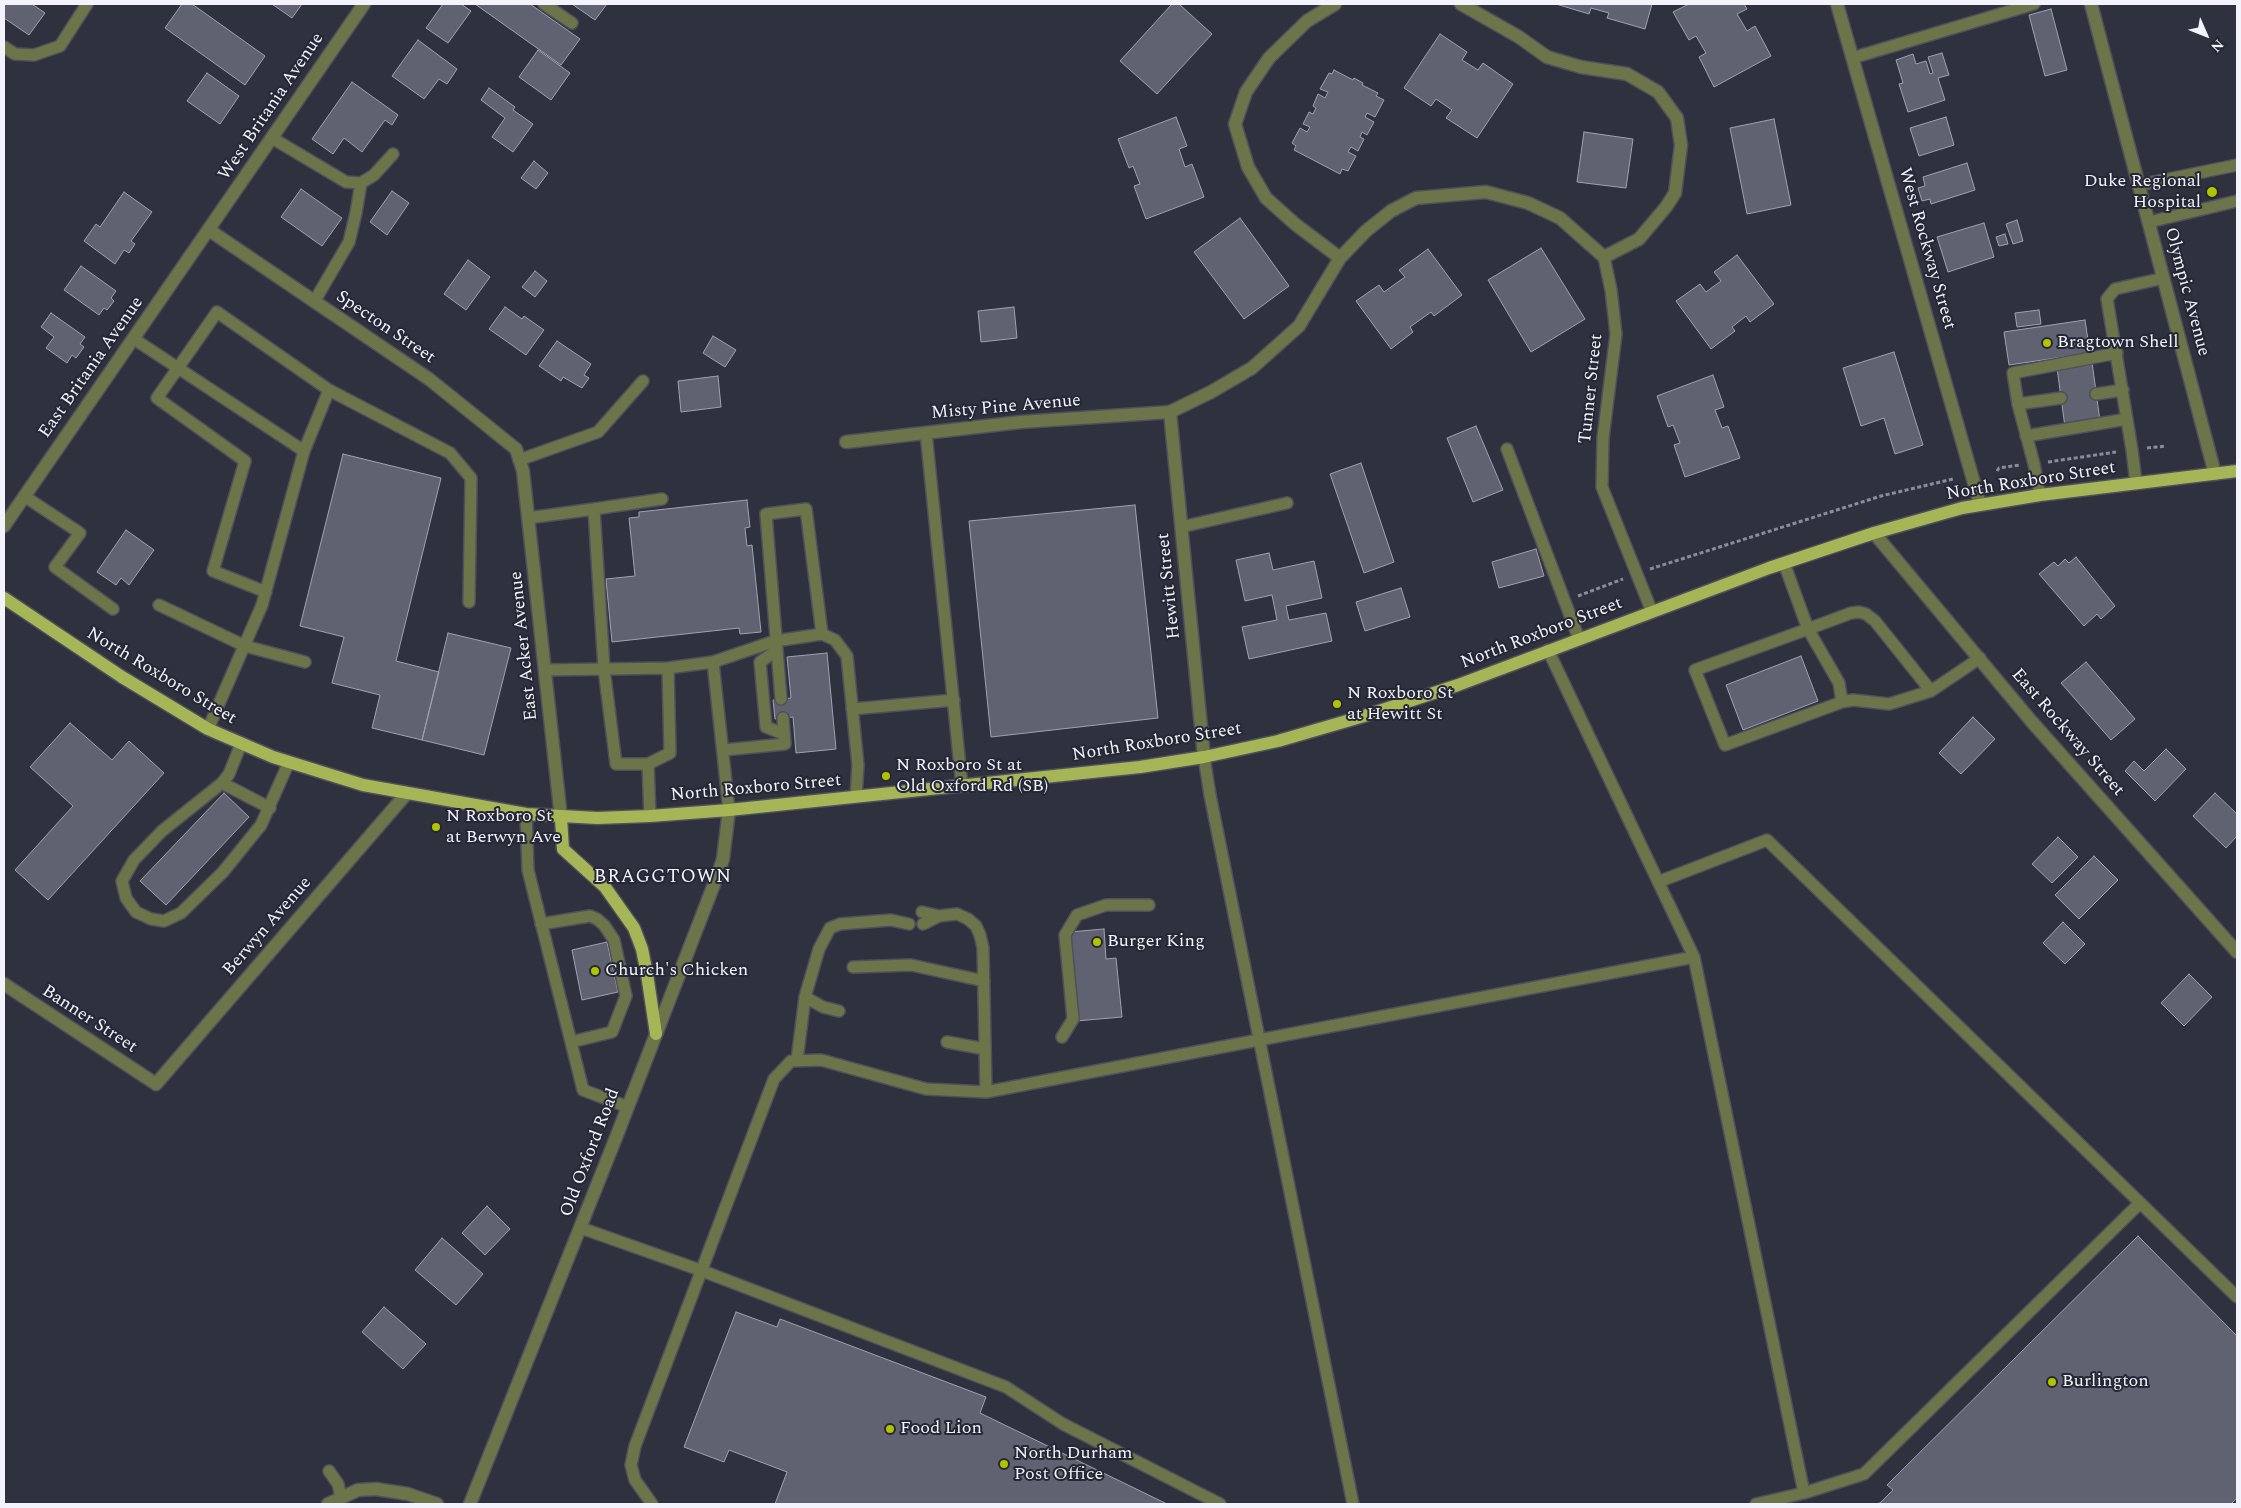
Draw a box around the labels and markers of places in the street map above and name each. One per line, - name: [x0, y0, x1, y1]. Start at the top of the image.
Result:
- place label: Duke Regional Hospital: [2084, 171, 2201, 213]
- marker: Duke Regional Hospital: [2205, 185, 2219, 199]
- place label: Bragtown Shell: [2057, 332, 2179, 354]
- marker: Bragtown Shell: [2041, 337, 2053, 349]
- place label: N Roxboro St at Hewitt St: [1347, 683, 1453, 726]
- marker: N Roxboro St at Hewitt St: [1331, 698, 1343, 710]
- place label: N Roxboro St at Old Oxford Rd (SB): [896, 755, 1048, 798]
- marker: N Roxboro St at Old Oxford Rd (SB): [880, 770, 892, 782]
- place label: N Roxboro St at Berwyn Ave: [446, 806, 561, 849]
- marker: N Roxboro St at Berwyn Ave: [430, 821, 442, 833]
- place label: Burger King: [1107, 931, 1205, 953]
- marker: Burger King: [1091, 936, 1103, 948]
- place label: Church's Chicken: [605, 960, 748, 982]
- marker: Church's Chicken: [589, 965, 601, 977]
- place label: Burlington: [2062, 1371, 2149, 1393]
- marker: Burlington: [2046, 1376, 2058, 1388]
- place label: Food Lion: [900, 1418, 982, 1440]
- marker: Food Lion: [884, 1423, 896, 1435]
- place label: North Durham Post Office: [1014, 1443, 1132, 1486]
- marker: North Durham Post Office: [998, 1458, 1010, 1470]

